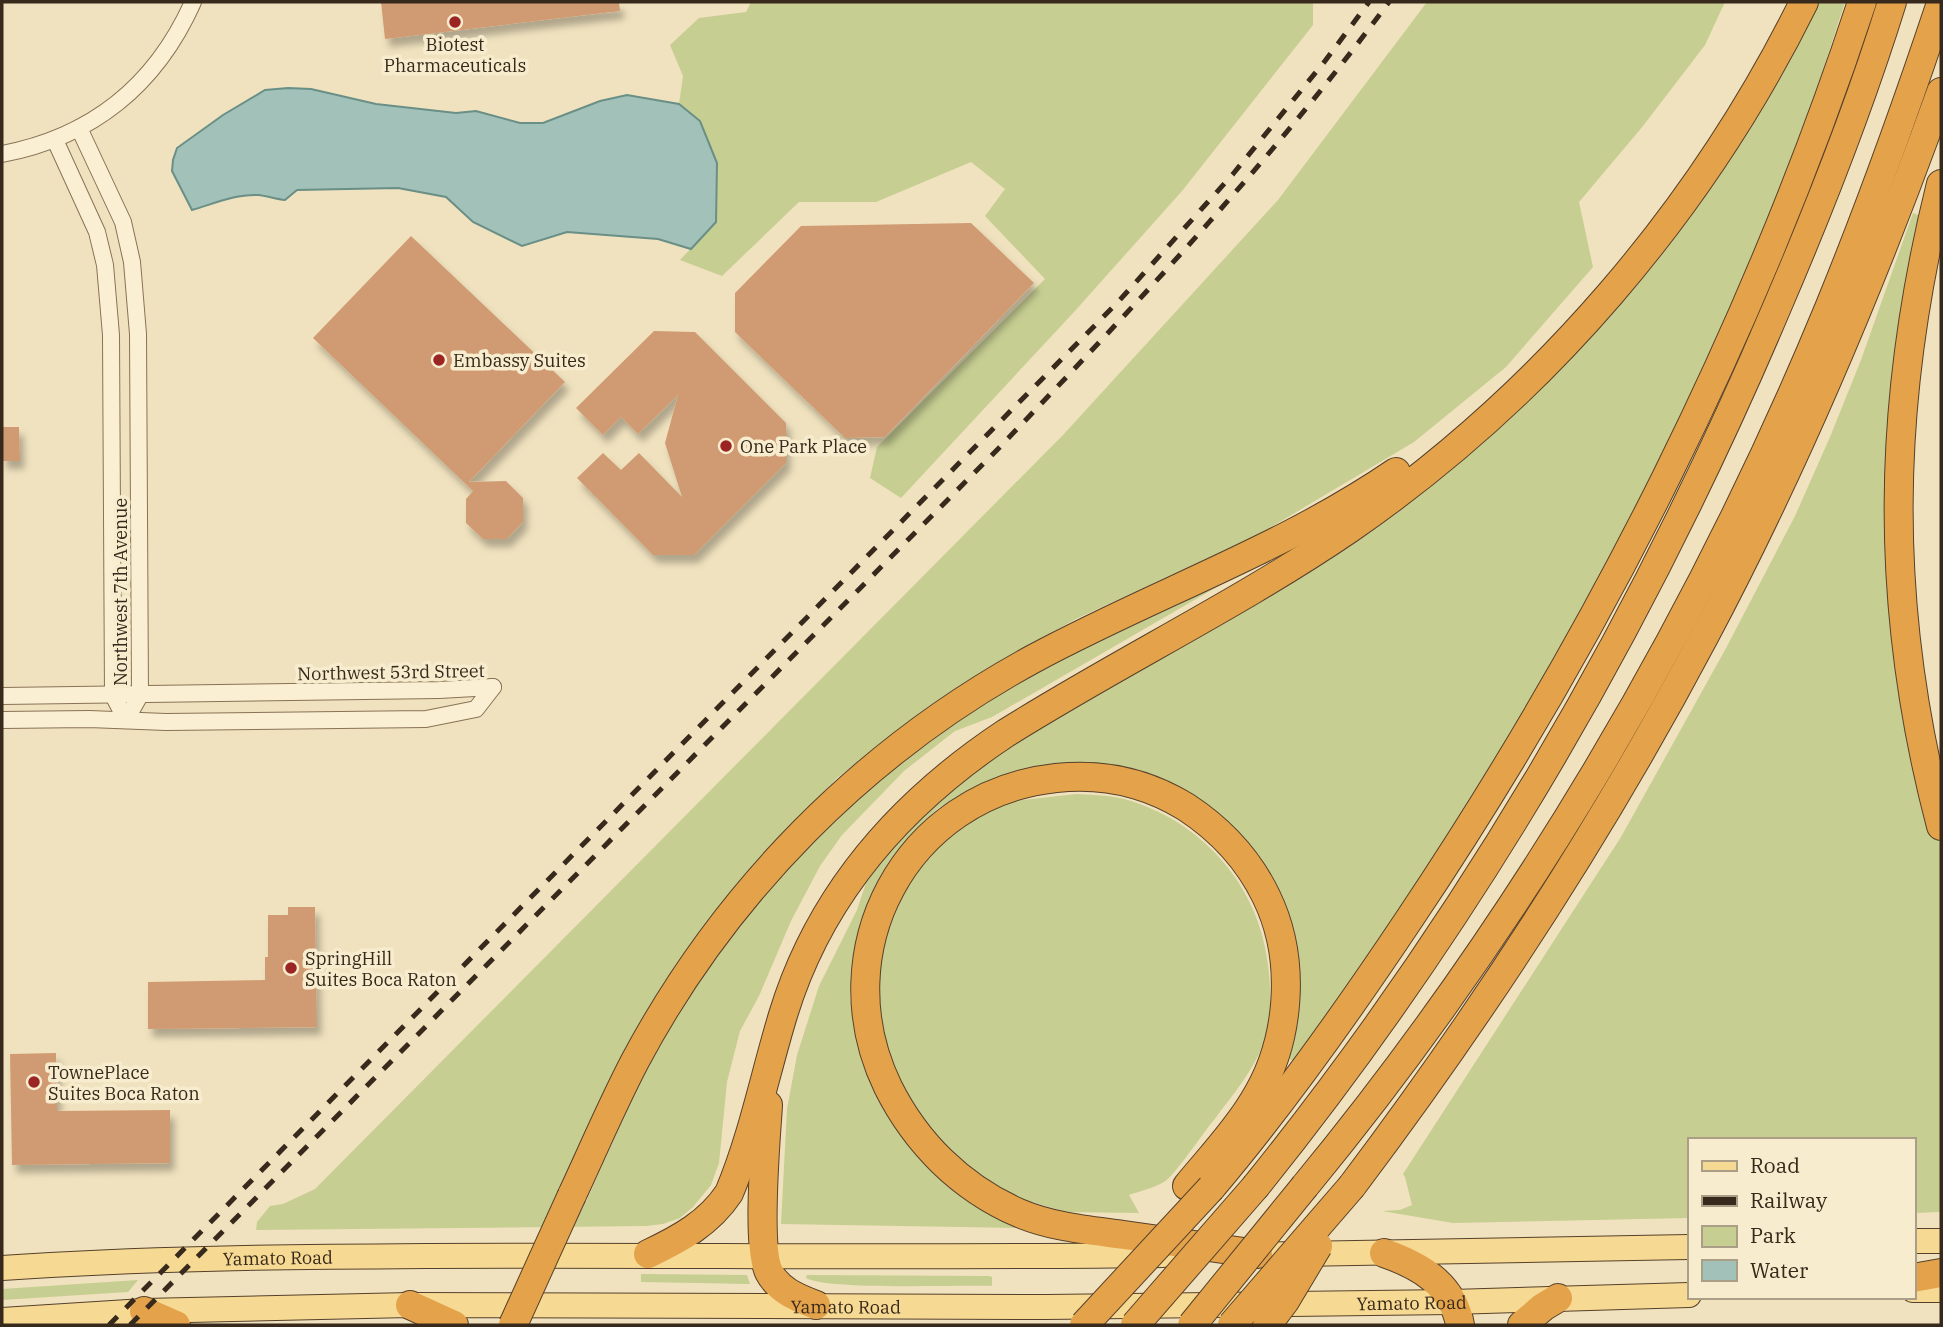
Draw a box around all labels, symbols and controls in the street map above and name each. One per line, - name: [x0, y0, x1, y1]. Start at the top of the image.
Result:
- marker: Biotest Pharmaceuticals: [447, 14, 463, 30]
- place label: Biotest Pharmaceuticals: [384, 33, 526, 77]
- place label: Embassy Suites: [453, 349, 586, 372]
- marker: Embassy Suites: [431, 352, 447, 368]
- place label: One Park Place: [740, 435, 867, 458]
- marker: One Park Place: [718, 438, 734, 454]
- street label: Northwest 7th Avenue: [109, 498, 132, 686]
- street label: Northwest 53rd Street: [297, 659, 485, 685]
- place label: SpringHill Suites Boca Raton: [305, 947, 457, 991]
- marker: SpringHill Suites Boca Raton: [283, 960, 299, 976]
- place label: TownePlace Suites Boca Raton: [48, 1061, 200, 1105]
- marker: TownePlace Suites Boca Raton: [26, 1074, 42, 1090]
- legend: [1688, 1138, 1915, 1299]
- text: Road: [1750, 1151, 1800, 1179]
- text: Railway: [1750, 1186, 1828, 1214]
- text: Park: [1750, 1221, 1797, 1249]
- street label: Yamato Road: [222, 1245, 333, 1270]
- text: Water: [1750, 1256, 1809, 1284]
- street label: Yamato Road: [1356, 1290, 1467, 1315]
- street label: Yamato Road: [790, 1295, 901, 1318]

